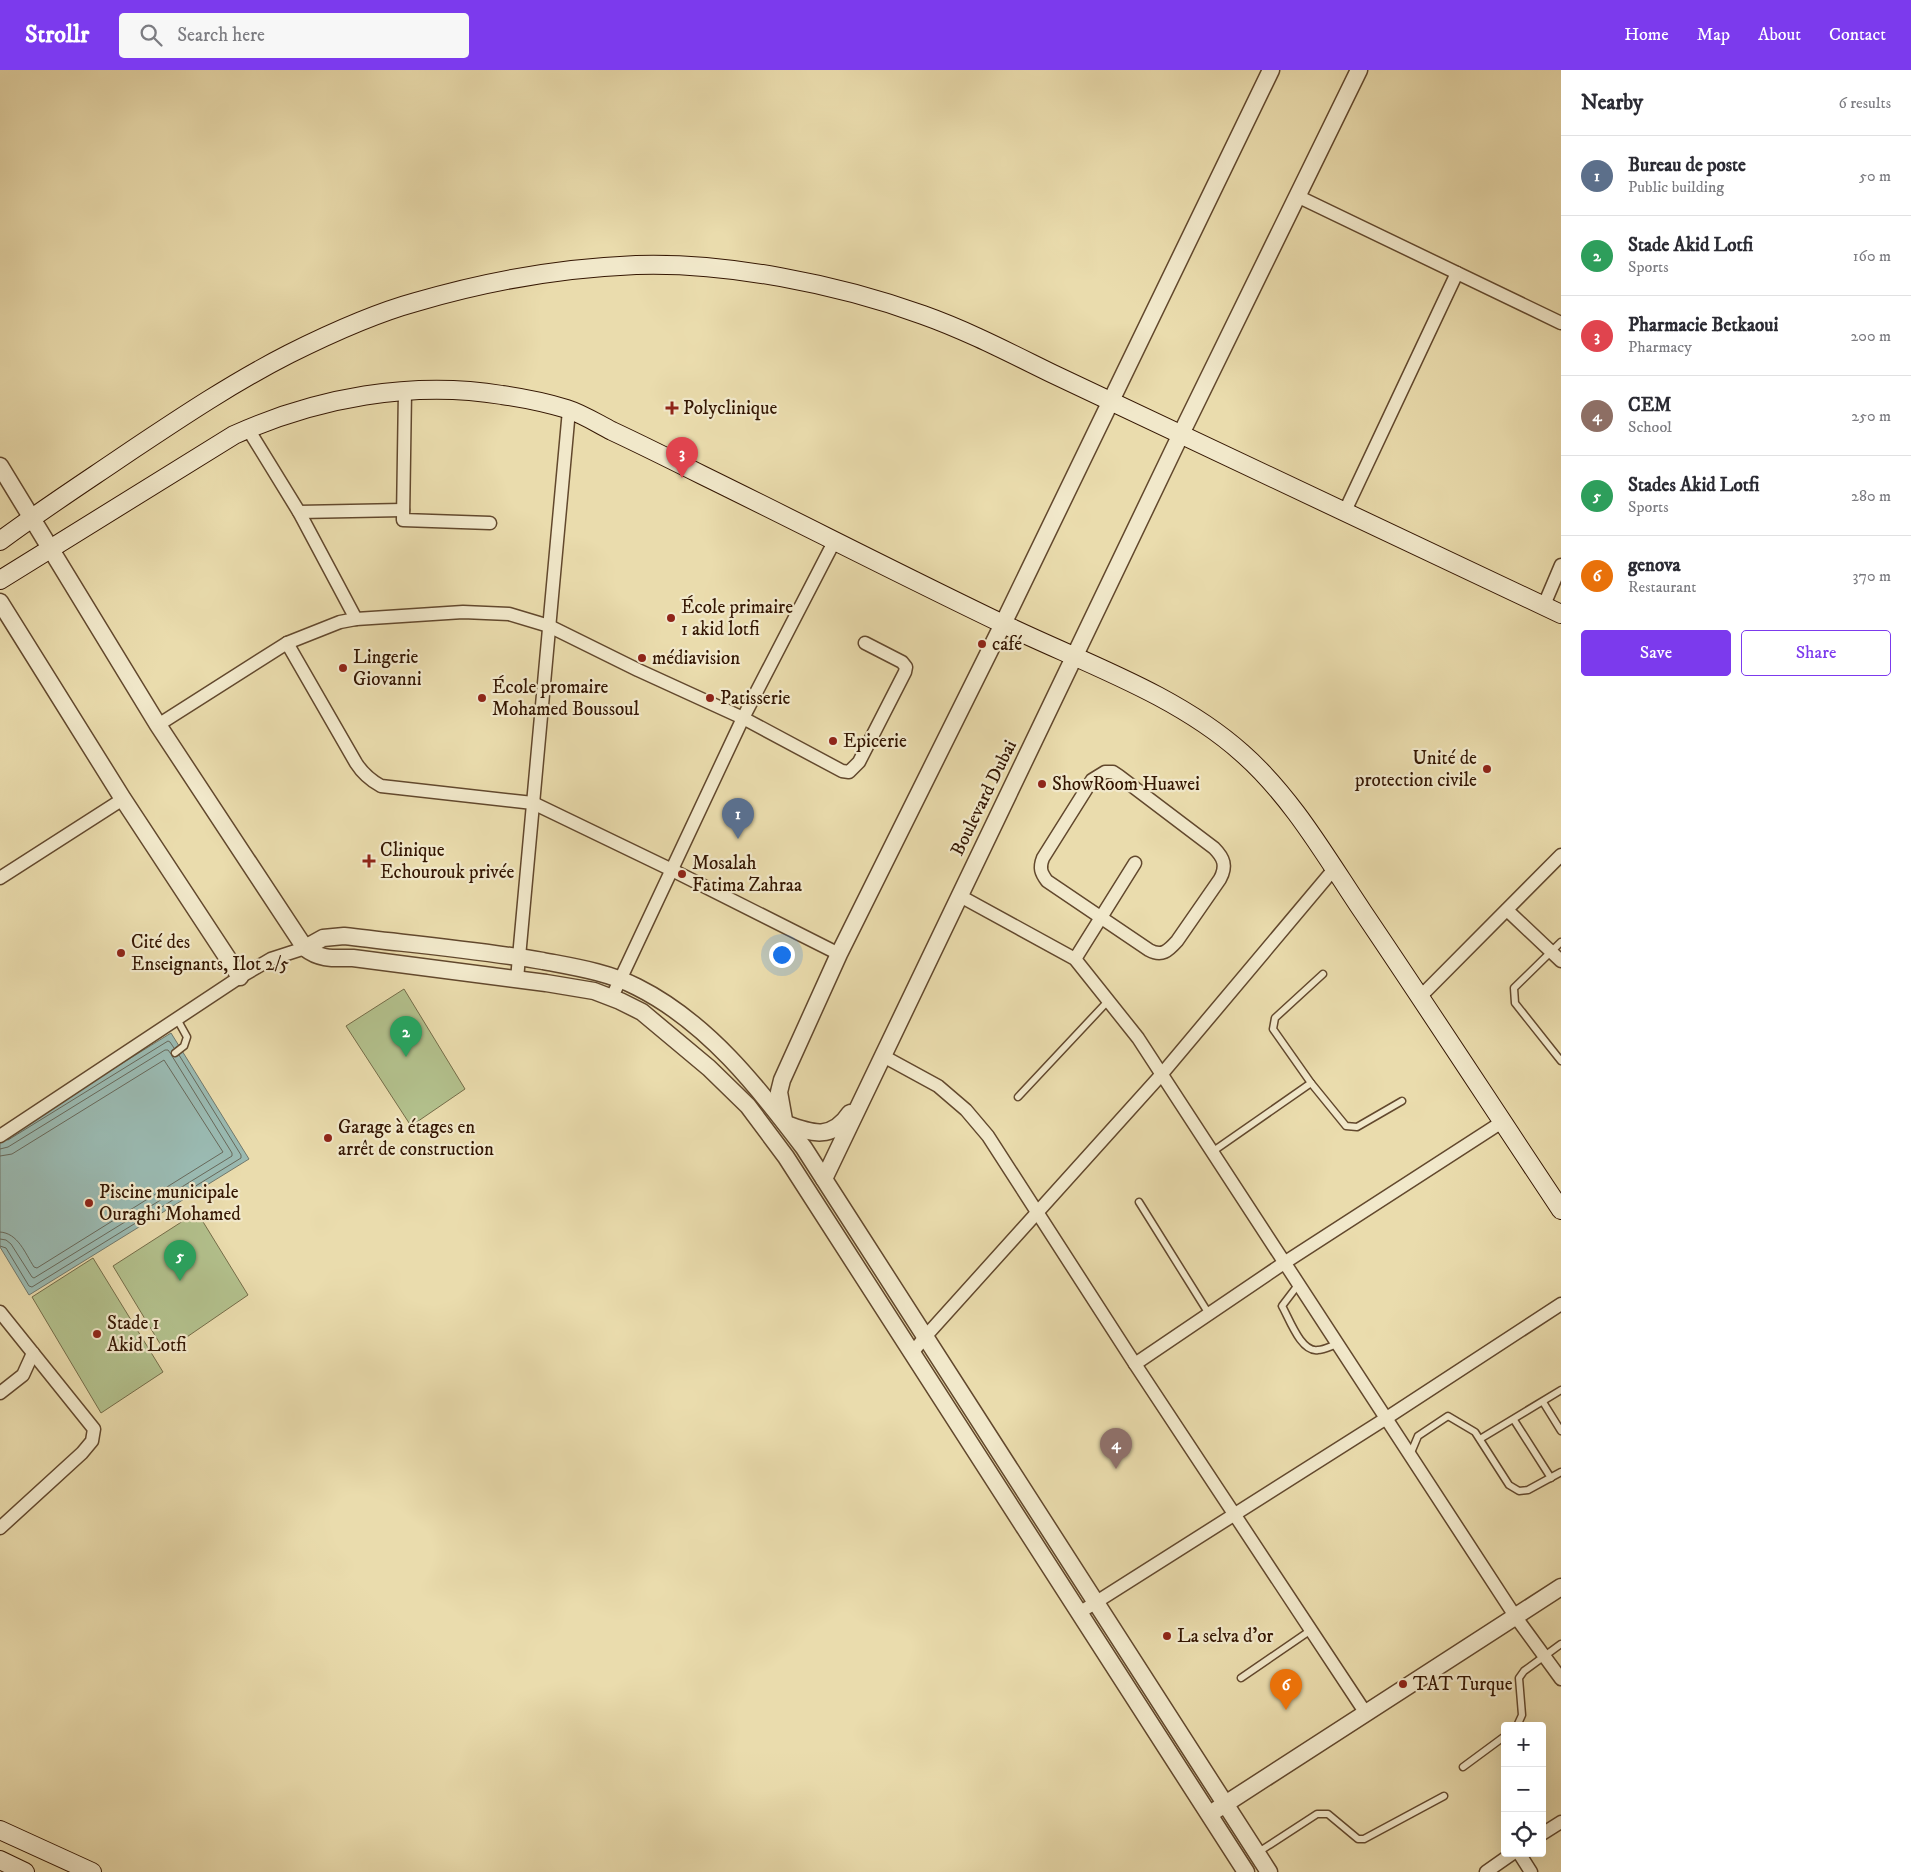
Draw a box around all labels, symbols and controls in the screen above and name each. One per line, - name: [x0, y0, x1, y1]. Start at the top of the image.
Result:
- search box: [119, 13, 469, 58]
- text: Strollr: [25, 20, 89, 50]
- icon: search: [137, 21, 165, 49]
- text: Search here: [177, 24, 265, 47]
- text: Home: [1624, 24, 1669, 46]
- text: Map: [1697, 24, 1730, 46]
- text: About: [1758, 24, 1801, 46]
- text: Contact: [1829, 24, 1886, 46]
- text: Nearby: [1581, 90, 1643, 116]
- text: 6 results: [1838, 93, 1891, 113]
- text: Bureau de poste: [1628, 154, 1746, 177]
- text: 1: [1594, 166, 1600, 186]
- text: 50 m: [1859, 166, 1891, 186]
- text: Public building: [1628, 177, 1724, 197]
- text: Stade Akid Lotfi: [1628, 234, 1753, 257]
- text: 2: [1593, 246, 1601, 266]
- text: 160 m: [1853, 246, 1891, 266]
- text: Sports: [1628, 257, 1669, 277]
- text: Pharmacie Betkaoui: [1628, 314, 1778, 337]
- text: 3: [1594, 326, 1600, 346]
- text: 200 m: [1850, 326, 1891, 346]
- text: Pharmacy: [1628, 337, 1692, 357]
- text: CEM: [1628, 394, 1671, 417]
- place label: Polyclinique: [683, 397, 777, 421]
- marker: Polyclinique: [665, 401, 679, 415]
- text: 4: [1592, 406, 1602, 426]
- text: 250 m: [1851, 406, 1891, 426]
- text: School: [1628, 417, 1672, 437]
- pin: 3: [666, 437, 698, 478]
- text: Stades Akid Lotfi: [1628, 474, 1760, 497]
- text: 5: [1593, 486, 1601, 506]
- text: 280 m: [1851, 486, 1891, 506]
- text: Sports: [1628, 497, 1669, 517]
- text: genova: [1628, 554, 1681, 577]
- text: 6: [1593, 566, 1601, 586]
- text: 370 m: [1853, 566, 1891, 586]
- text: Restaurant: [1628, 577, 1696, 597]
- place label: École primaire 1 akid lotfi: [681, 595, 793, 641]
- marker: École primaire 1 akid lotfi: [665, 612, 677, 624]
- button: Save: [1581, 630, 1731, 676]
- button: Share: [1741, 630, 1891, 676]
- place label: café: [992, 633, 1022, 656]
- marker: café: [976, 638, 988, 650]
- place label: Lingerie Giovanni: [353, 646, 422, 691]
- place label: médiavision: [652, 647, 740, 670]
- marker: médiavision: [636, 652, 648, 664]
- marker: Lingerie Giovanni: [337, 662, 349, 674]
- place label: École promaire Mohamed Boussoul: [492, 675, 639, 721]
- place label: Patisserie: [720, 687, 791, 710]
- marker: École promaire Mohamed Boussoul: [476, 692, 488, 704]
- marker: Patisserie: [704, 692, 716, 704]
- place label: Epicerie: [843, 730, 907, 753]
- marker: Epicerie: [827, 735, 839, 747]
- street label: Boulevard Dubai: [946, 736, 1022, 860]
- place label: Unité de protection civile: [1354, 747, 1477, 792]
- marker: Unité de protection civile: [1481, 763, 1493, 775]
- place label: ShowRoom Huawei: [1052, 773, 1200, 796]
- marker: ShowRoom Huawei: [1036, 778, 1048, 790]
- pin: 1: [722, 798, 754, 839]
- place label: Clinique Echourouk privée: [380, 839, 515, 884]
- place label: Mosalah Fatima Zahraa: [692, 852, 802, 897]
- marker: Clinique Echourouk privée: [362, 854, 376, 868]
- marker: Mosalah Fatima Zahraa: [676, 868, 688, 880]
- place label: Cité des Enseignants, Ilot 2/5: [131, 931, 290, 976]
- your location: [769, 942, 795, 968]
- marker: Cité des Enseignants, Ilot 2/5: [115, 947, 127, 959]
- pin: 2: [390, 1016, 422, 1057]
- place label: Garage à étages en arrêt de construction: [338, 1116, 494, 1161]
- marker: Garage à étages en arrêt de construction: [322, 1132, 334, 1144]
- place label: Piscine municipale Ouraghi Mohamed: [99, 1181, 241, 1226]
- marker: Piscine municipale Ouraghi Mohamed: [83, 1197, 95, 1209]
- pin: 5: [164, 1240, 196, 1281]
- place label: Stade 1 Akid Lotfi: [107, 1312, 187, 1357]
- marker: Stade 1 Akid Lotfi: [91, 1328, 103, 1340]
- pin: 4: [1100, 1428, 1132, 1469]
- place label: La selva d'or: [1177, 1625, 1273, 1648]
- marker: La selva d'or: [1161, 1630, 1173, 1642]
- pin: 6: [1270, 1669, 1302, 1710]
- place label: TAT Turque: [1413, 1673, 1513, 1697]
- marker: TAT Turque: [1397, 1678, 1409, 1690]
- map controls: [1501, 1722, 1546, 1857]
- button: +: [1501, 1722, 1546, 1767]
- button: −: [1501, 1767, 1546, 1812]
- button: locate: [1501, 1812, 1546, 1857]

